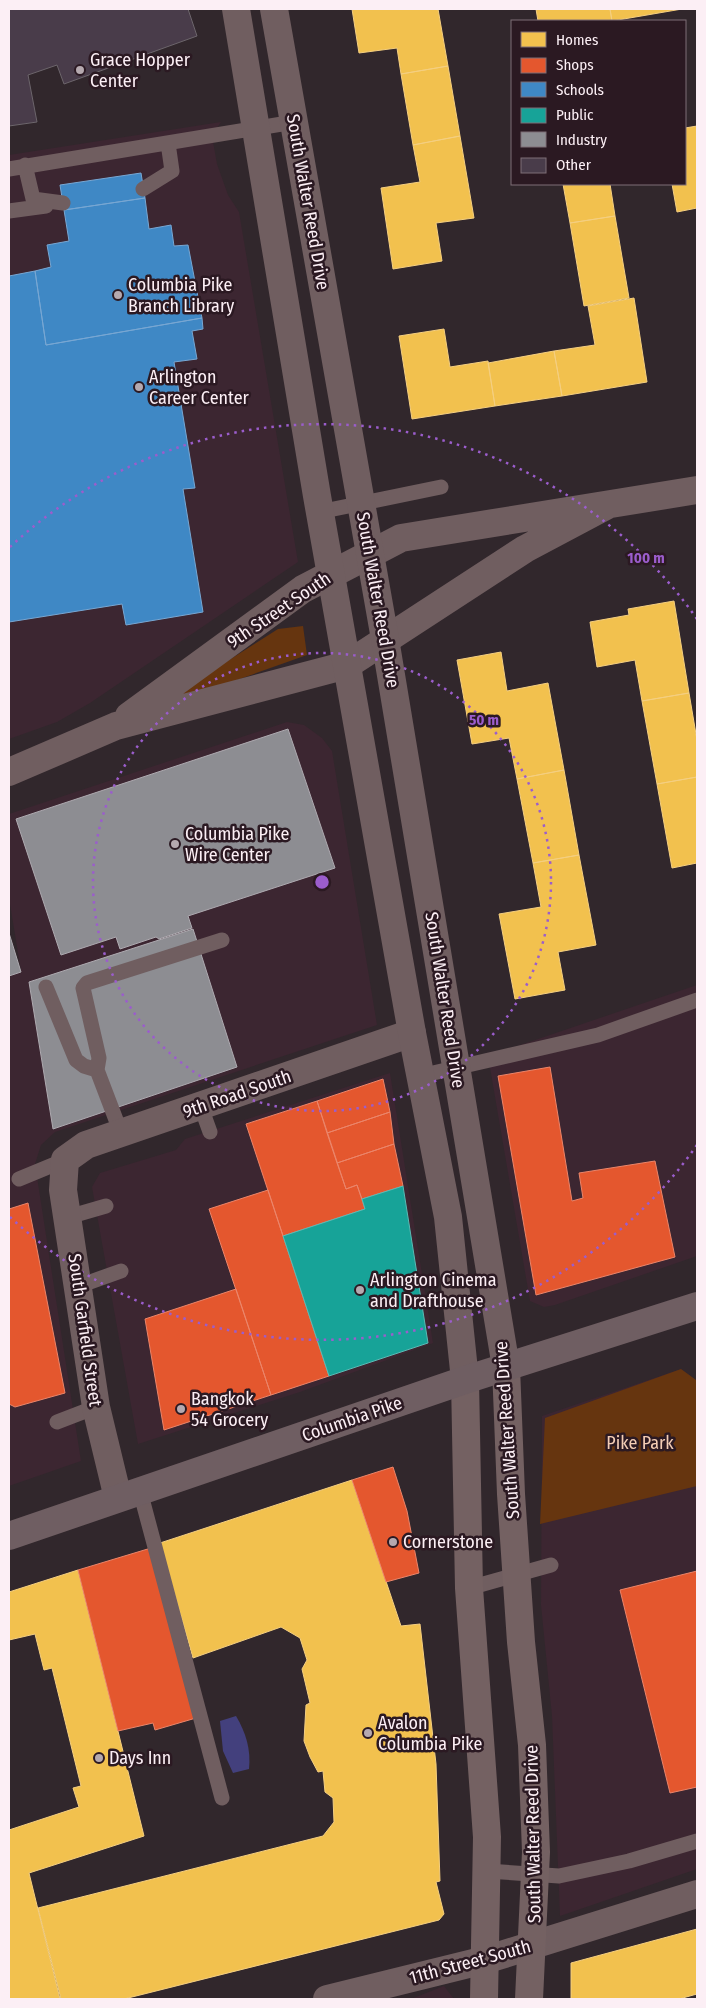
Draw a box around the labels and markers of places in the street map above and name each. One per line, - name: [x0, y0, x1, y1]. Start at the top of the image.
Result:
- place label: Grace Hopper Center: [90, 49, 191, 92]
- marker: Grace Hopper Center: [74, 64, 86, 76]
- place label: Columbia Pike Branch Library: [128, 274, 234, 317]
- marker: Columbia Pike Branch Library: [112, 289, 124, 301]
- place label: Arlington Career Center: [149, 366, 250, 409]
- marker: Arlington Career Center: [133, 381, 145, 393]
- place label: Columbia Pike Wire Center: [185, 823, 290, 866]
- marker: Columbia Pike Wire Center: [169, 838, 181, 850]
- centre of rings: [313, 873, 331, 891]
- place label: Arlington Cinema and Drafthouse: [370, 1269, 497, 1312]
- marker: Arlington Cinema and Drafthouse: [354, 1284, 366, 1296]
- place label: Bangkok 54 Grocery: [191, 1388, 268, 1431]
- marker: Bangkok 54 Grocery: [175, 1403, 187, 1415]
- place label: Cornerstone: [403, 1531, 493, 1553]
- marker: Cornerstone: [387, 1536, 399, 1548]
- place label: Avalon Columbia Pike: [378, 1712, 483, 1755]
- marker: Avalon Columbia Pike: [362, 1727, 374, 1739]
- place label: Days Inn: [109, 1747, 171, 1769]
- marker: Days Inn: [93, 1752, 105, 1764]

